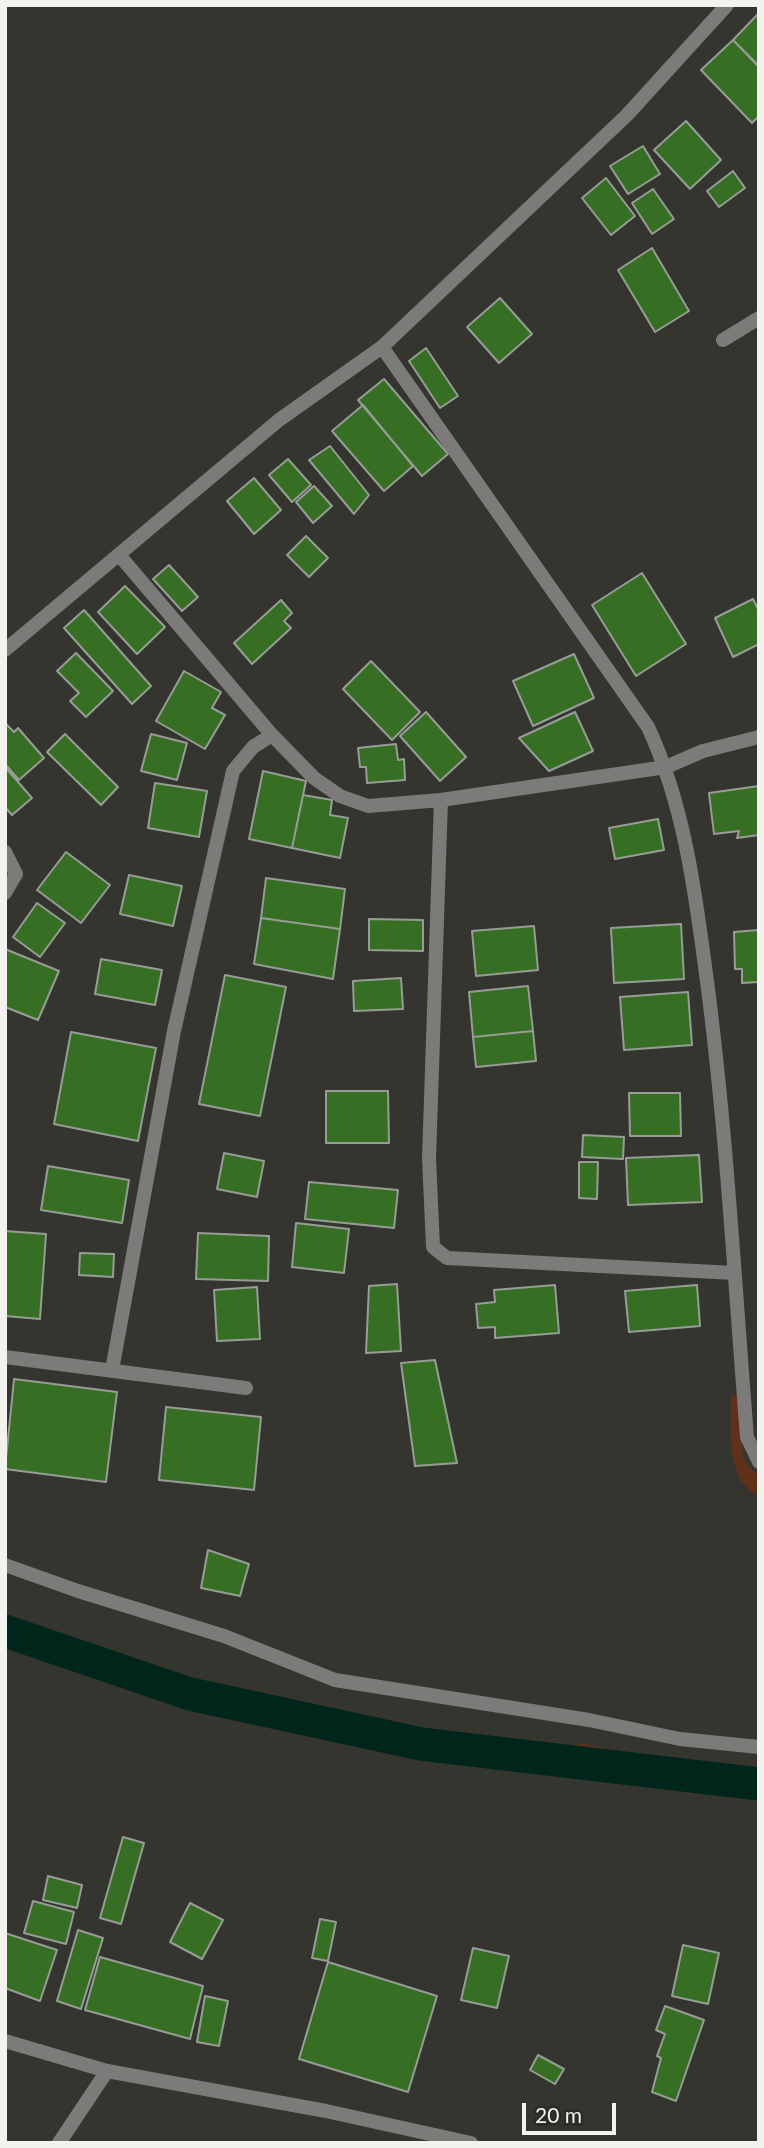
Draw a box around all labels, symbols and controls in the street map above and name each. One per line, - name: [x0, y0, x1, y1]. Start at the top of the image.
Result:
- scale bar: [526, 2088, 620, 2132]
- text: 20 m: [535, 2102, 582, 2127]

